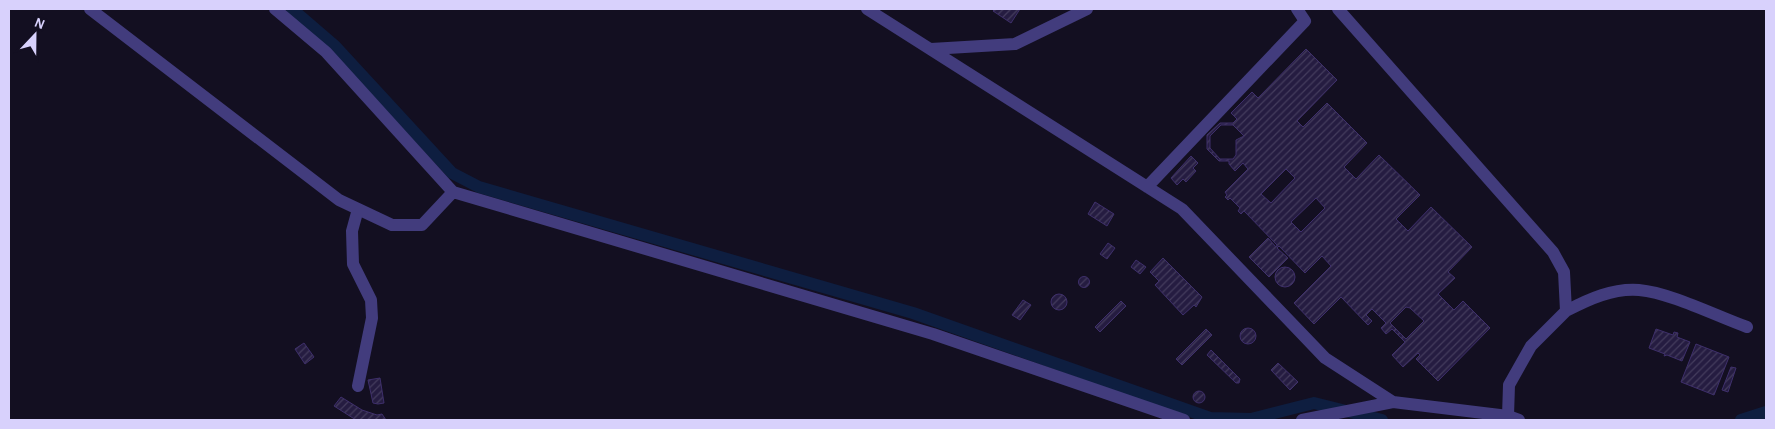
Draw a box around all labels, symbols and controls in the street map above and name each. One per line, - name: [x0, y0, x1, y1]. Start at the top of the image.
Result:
- north arrow: [10, 10, 60, 60]
- text: N: [32, 16, 47, 32]

